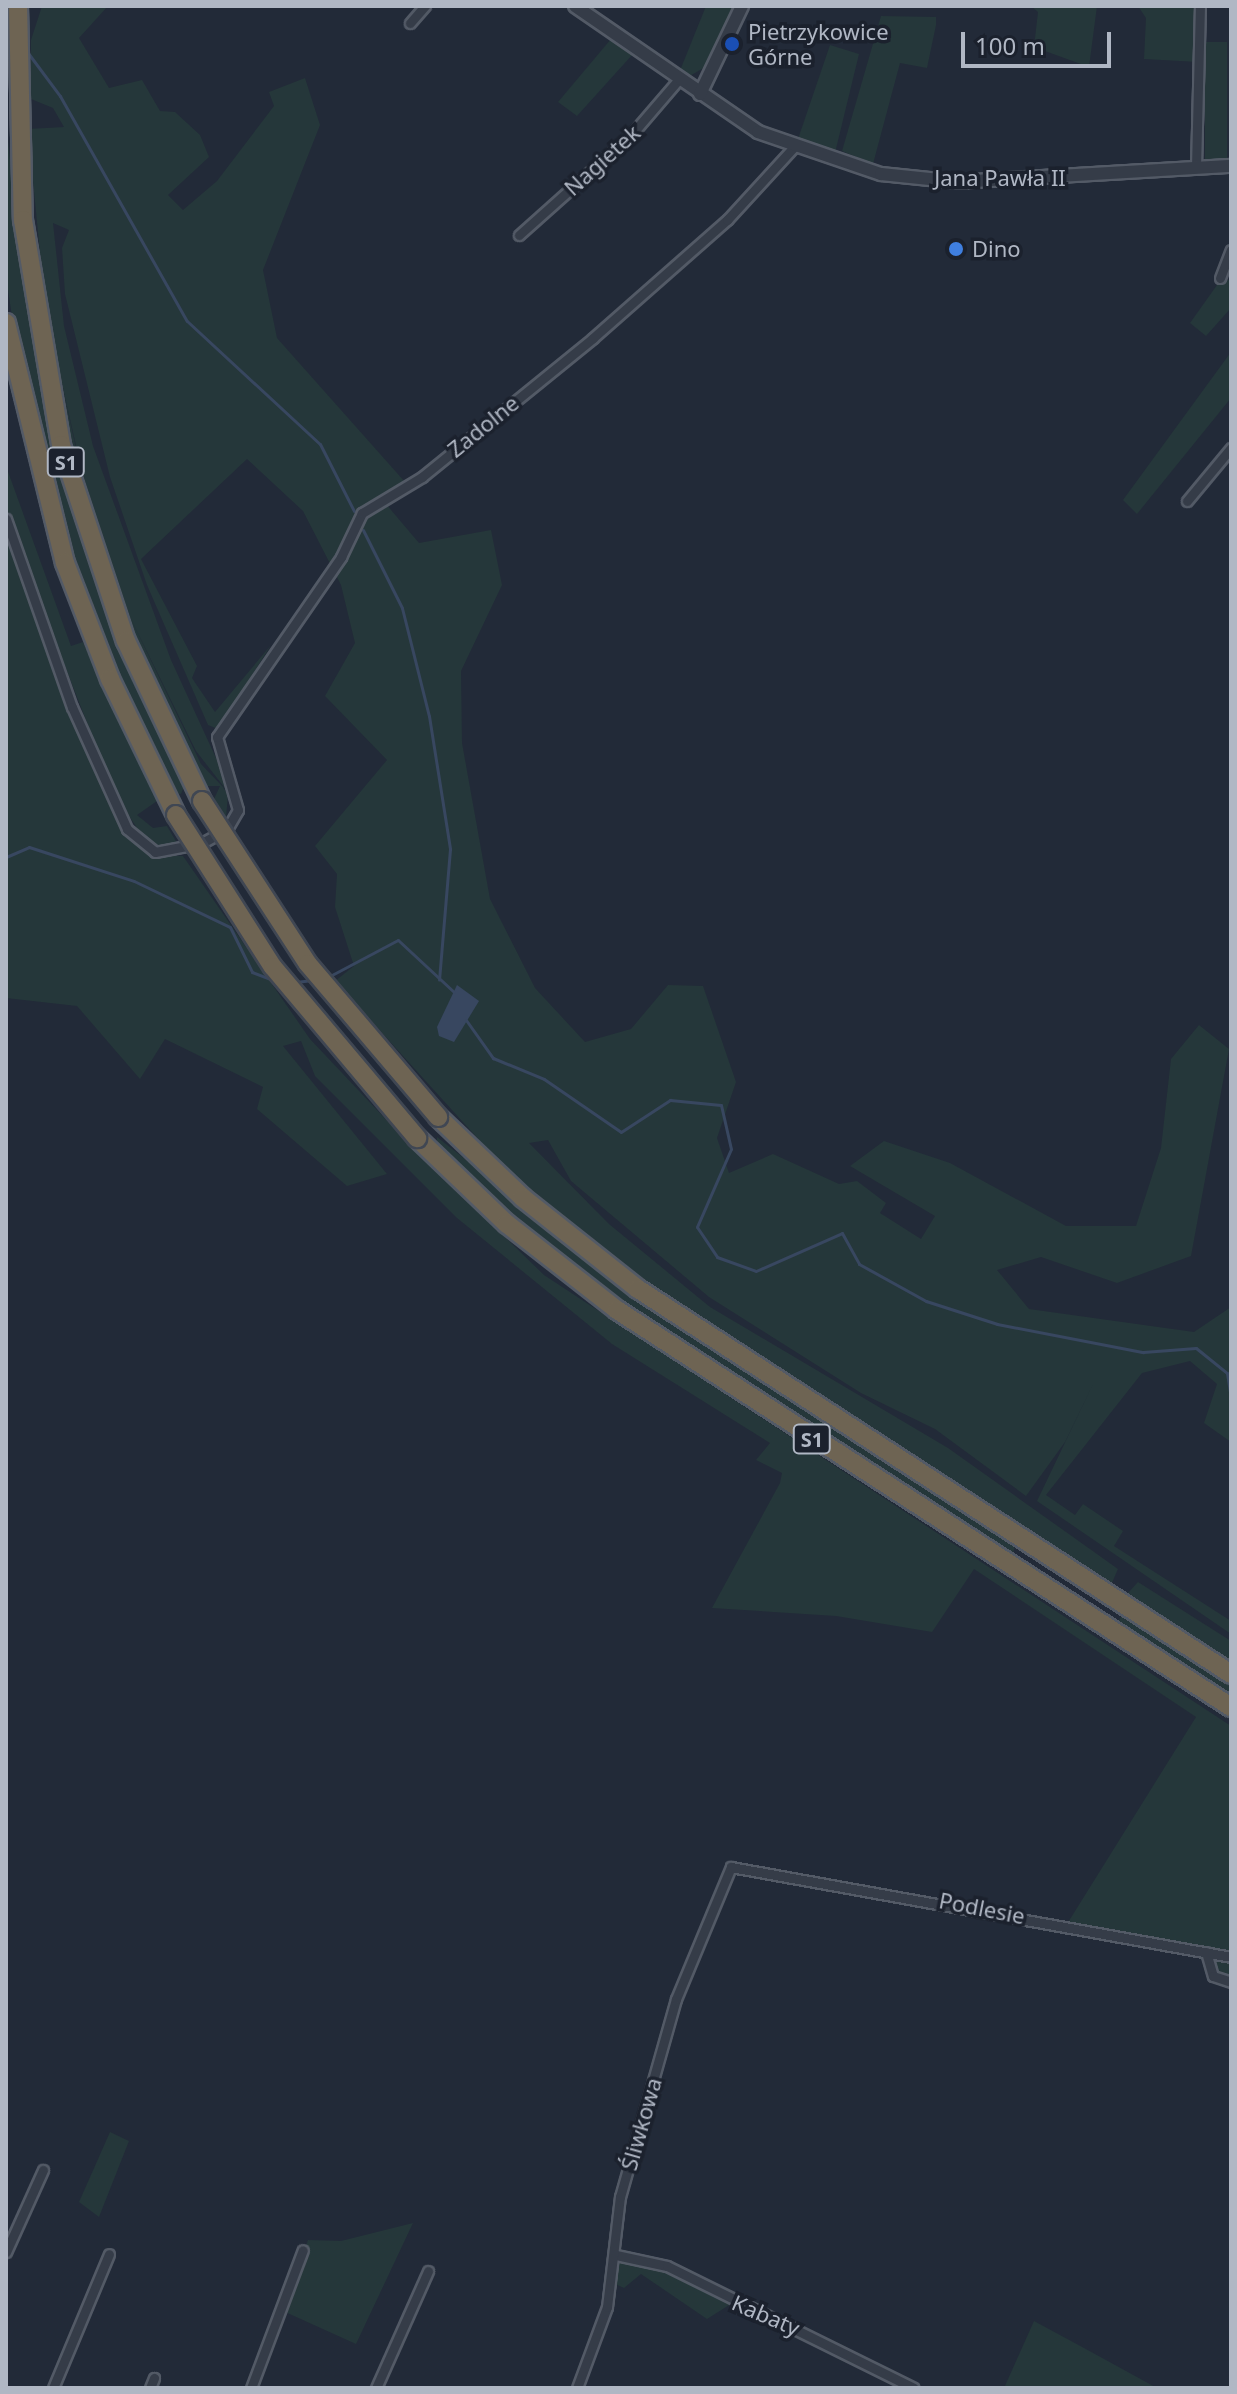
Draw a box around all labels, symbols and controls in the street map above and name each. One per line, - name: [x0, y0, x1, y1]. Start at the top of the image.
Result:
- scale bar: [965, 16, 1115, 66]
- place label: Pietrzykowice Górne: [748, 18, 889, 70]
- text: 100 m: [975, 29, 1045, 62]
- marker: Pietrzykowice Górne: [723, 35, 741, 53]
- street label: Nagietek: [559, 119, 645, 201]
- street label: Jana Pawła II: [934, 165, 1066, 191]
- place label: Dino: [972, 236, 1021, 262]
- marker: Dino: [947, 240, 965, 258]
- street label: Zadolne: [442, 389, 524, 463]
- road number: S1: [46, 446, 86, 478]
- road number: S1: [792, 1423, 832, 1455]
- street label: Podlesie: [937, 1887, 1027, 1929]
- street label: Śliwkowa: [615, 2075, 667, 2173]
- street label: Kabaty: [728, 2289, 804, 2341]

